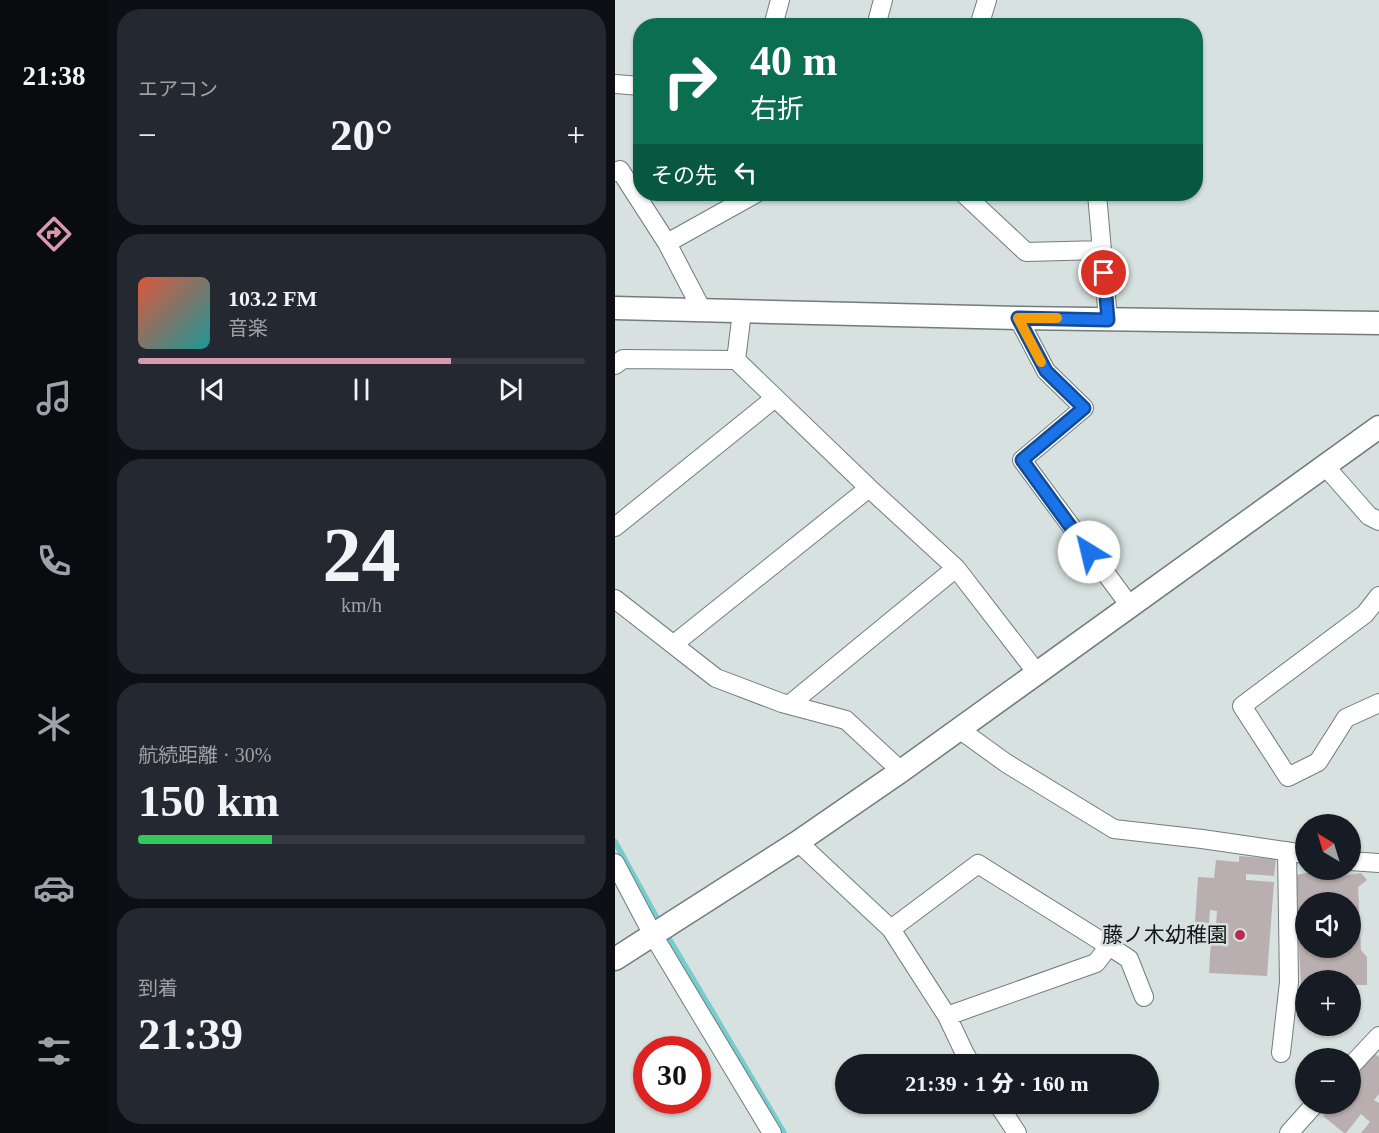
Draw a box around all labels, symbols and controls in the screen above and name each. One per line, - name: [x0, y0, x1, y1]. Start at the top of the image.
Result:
- text: 40 m: [750, 38, 838, 84]
- icon: right: [651, 42, 729, 120]
- text: 21:38: [23, 61, 86, 91]
- text: エアコン: [138, 78, 218, 100]
- text: 右折: [750, 94, 804, 124]
- text: 20°: [330, 110, 393, 160]
- text: −: [138, 117, 157, 153]
- text: +: [566, 117, 585, 153]
- icon: left: [729, 156, 762, 189]
- text: その先: [651, 163, 717, 188]
- icon: directions: [33, 213, 75, 255]
- pin: [1078, 247, 1129, 298]
- icon: arrive: [1087, 256, 1120, 289]
- text: 103.2 FM: [228, 286, 317, 311]
- text: 音楽: [228, 317, 268, 339]
- icon: previous: [196, 373, 229, 406]
- icon: pause: [345, 373, 378, 406]
- icon: next: [494, 373, 527, 406]
- icon: music: [33, 377, 75, 419]
- text: 24: [323, 511, 401, 598]
- position arrow: [1057, 520, 1121, 584]
- icon: phone: [33, 540, 75, 582]
- text: km/h: [341, 594, 382, 616]
- icon: climate: [33, 703, 75, 745]
- text: 航続距離 · 30%: [138, 744, 271, 766]
- text: 150 km: [138, 776, 279, 826]
- north arrow: [1295, 814, 1361, 880]
- map controls: [1295, 814, 1361, 1114]
- icon: car: [33, 867, 75, 909]
- button: sound: [1295, 892, 1361, 958]
- place label: 藤ノ木幼稚園: [1102, 923, 1228, 947]
- marker: 藤ノ木幼稚園: [1233, 928, 1247, 942]
- button: +: [1295, 970, 1361, 1036]
- text: 到着: [138, 977, 178, 999]
- text: 21:39: [138, 1009, 243, 1059]
- icon: filters: [33, 1030, 75, 1072]
- speed limit sign: 30: [633, 1036, 711, 1114]
- button: −: [1295, 1048, 1361, 1114]
- text: 21:39 · 1 分 · 160 m: [905, 1071, 1089, 1096]

